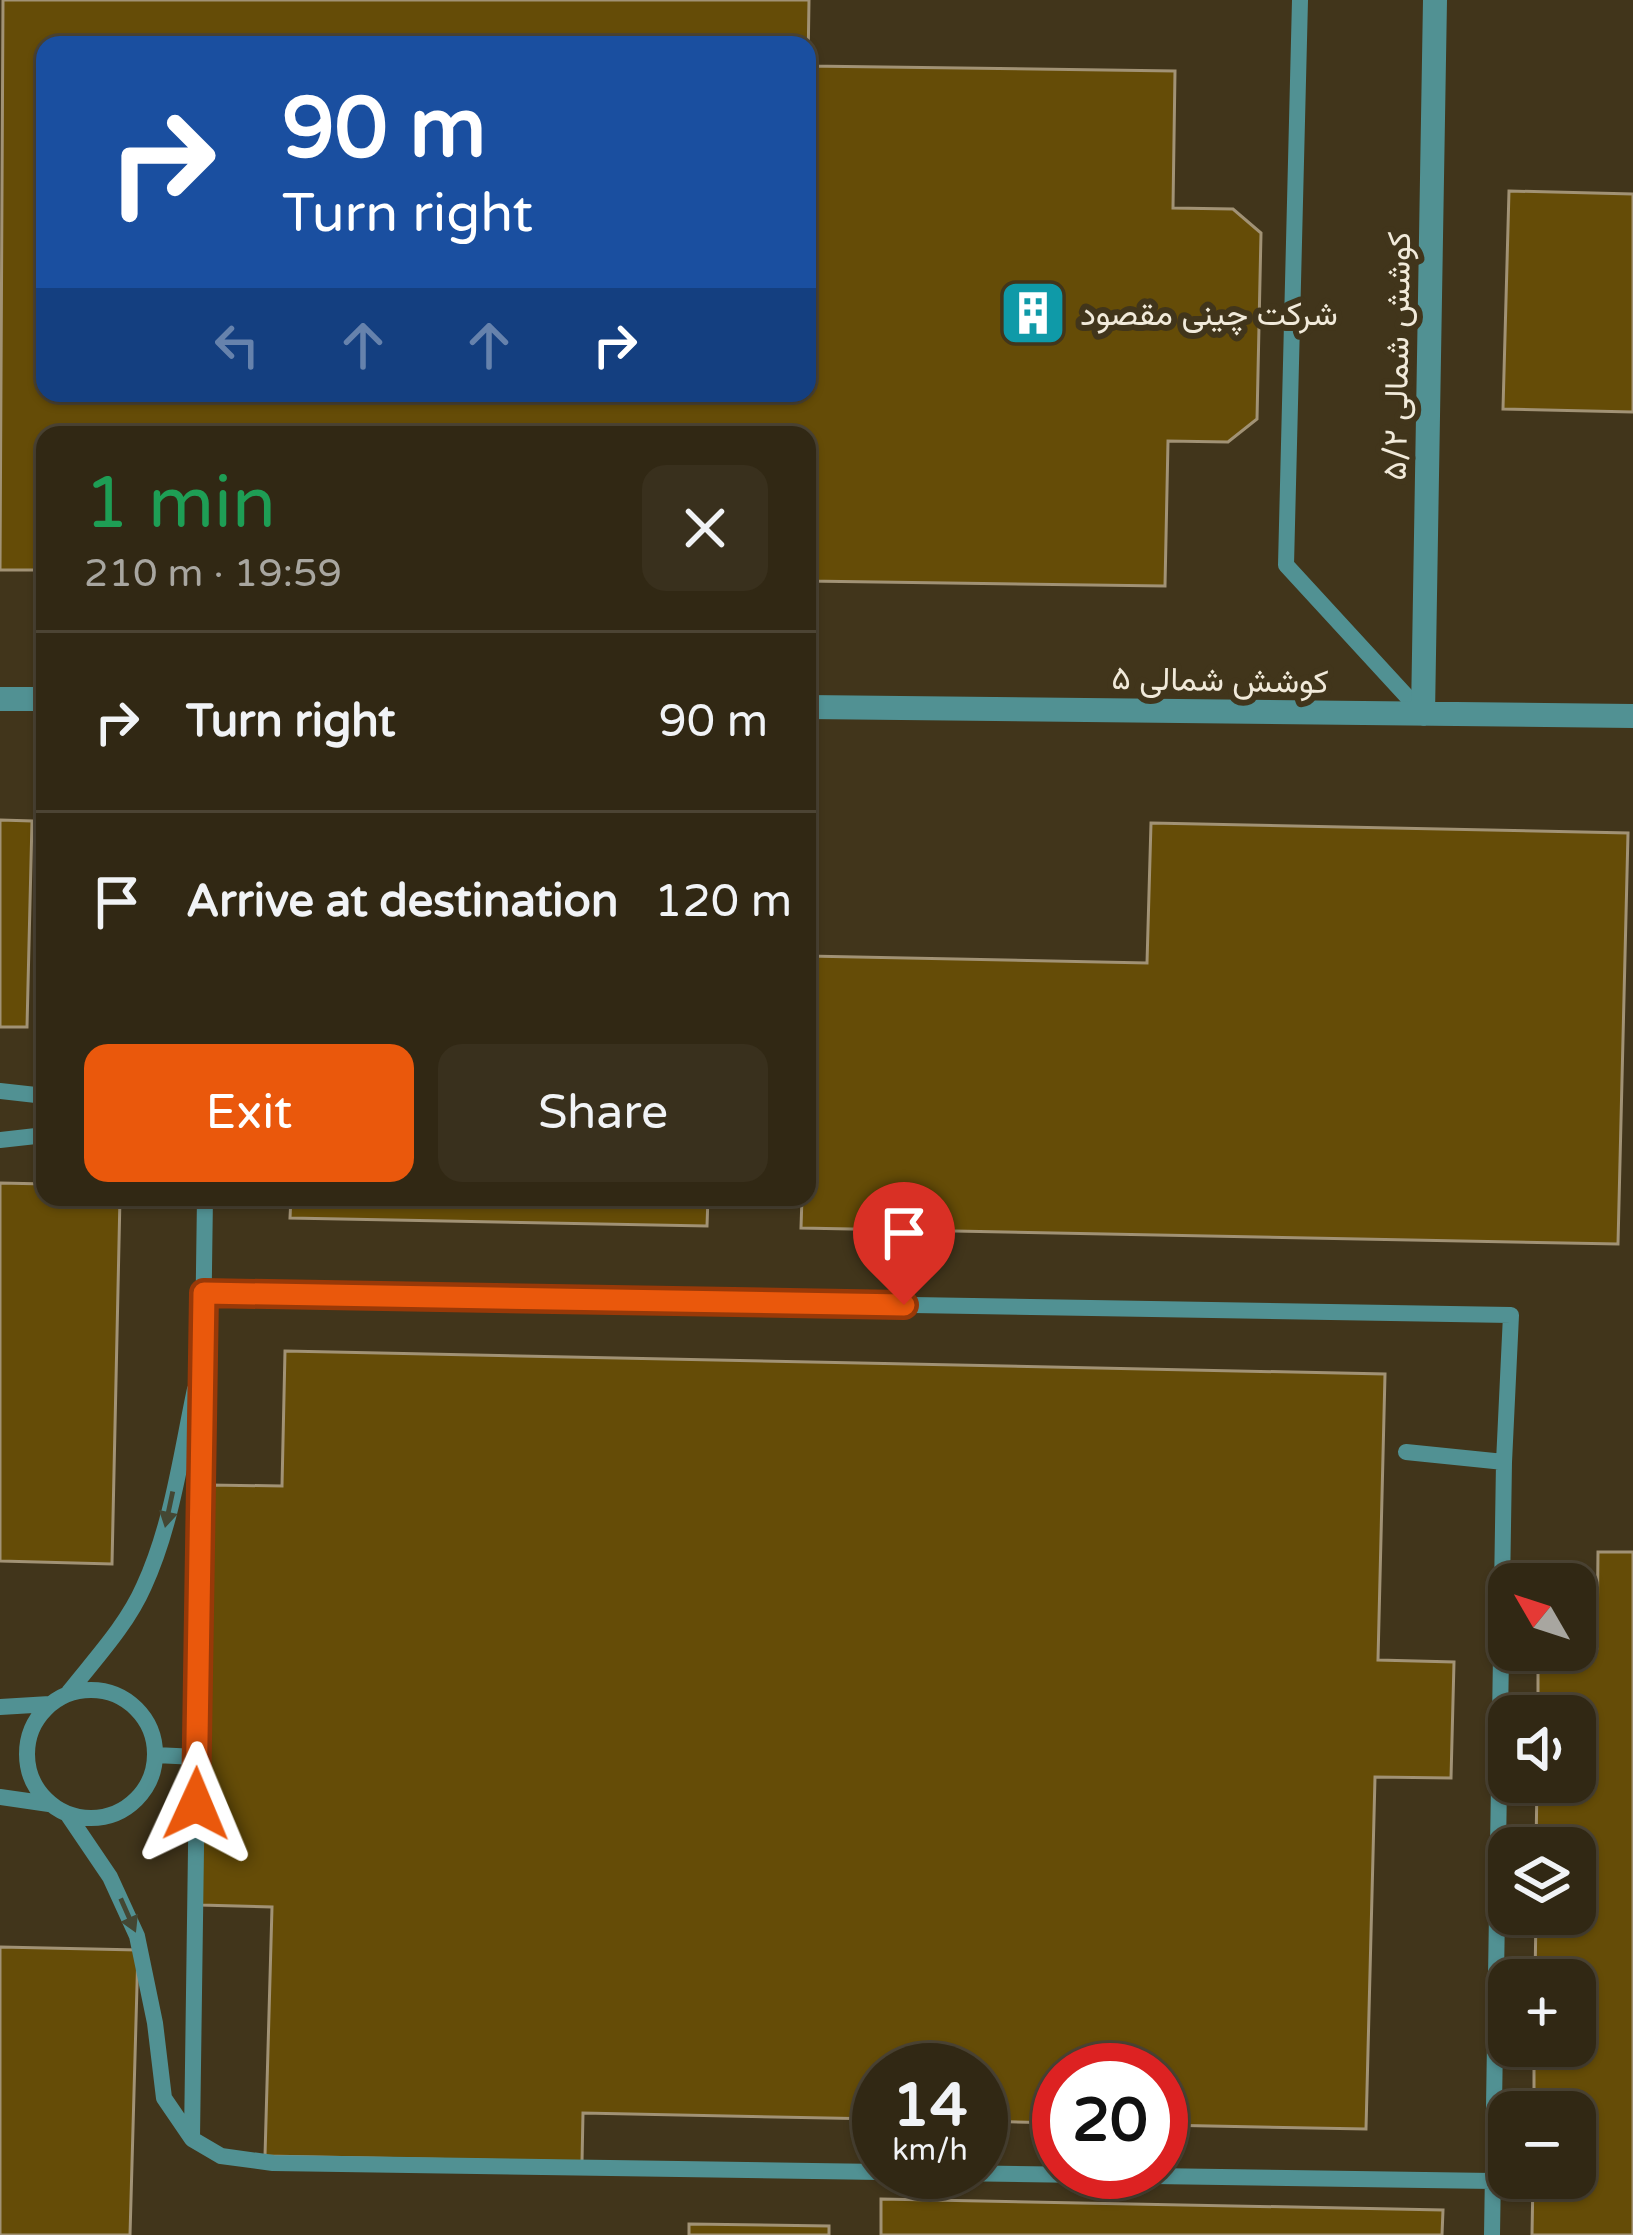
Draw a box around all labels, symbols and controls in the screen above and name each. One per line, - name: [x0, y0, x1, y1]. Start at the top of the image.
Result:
- text: 90 m: [282, 79, 486, 180]
- icon: right: [84, 84, 240, 240]
- text: Turn right: [282, 181, 533, 246]
- street label: کوشش شمالی ۵/٢: [1376, 231, 1419, 481]
- building icon: شرکت چینی مقصود: [998, 278, 1068, 348]
- place label: شرکت چینی مقصود: [1080, 295, 1338, 336]
- icon: left: [204, 312, 270, 378]
- icon: ahead: [330, 312, 396, 378]
- icon: ahead: [456, 312, 522, 378]
- icon: right: [582, 312, 648, 378]
- text: 1 min: [84, 461, 276, 548]
- button: close: [642, 465, 768, 591]
- text: 210 m · 19:59: [84, 550, 342, 597]
- street label: کوشش شمالی ۵: [1111, 659, 1329, 702]
- icon: right: [84, 689, 150, 755]
- text: Turn right: [186, 695, 395, 749]
- text: 90 m: [658, 695, 768, 749]
- icon: arrive: [84, 869, 150, 935]
- text: Arrive at destination: [186, 875, 618, 929]
- text: 120 m: [654, 875, 792, 929]
- button: Exit: [84, 1044, 414, 1182]
- button: Share: [438, 1044, 768, 1182]
- pin: [853, 1182, 955, 1305]
- icon: arrive: [871, 1200, 937, 1266]
- one-way arrow: [159, 1490, 178, 1528]
- north arrow: [1488, 1563, 1596, 1671]
- map controls: [1488, 1563, 1596, 2199]
- button: sound: [1488, 1695, 1596, 1803]
- position arrow: [133, 1741, 259, 1867]
- button: layers: [1488, 1827, 1596, 1935]
- one-way arrow: [118, 1898, 138, 1933]
- button: +: [1488, 1959, 1596, 2067]
- speed limit sign: 20: [1032, 2043, 1188, 2199]
- text: 14: [892, 2070, 968, 2142]
- button: −: [1488, 2091, 1596, 2199]
- text: km/h: [892, 2132, 968, 2169]

